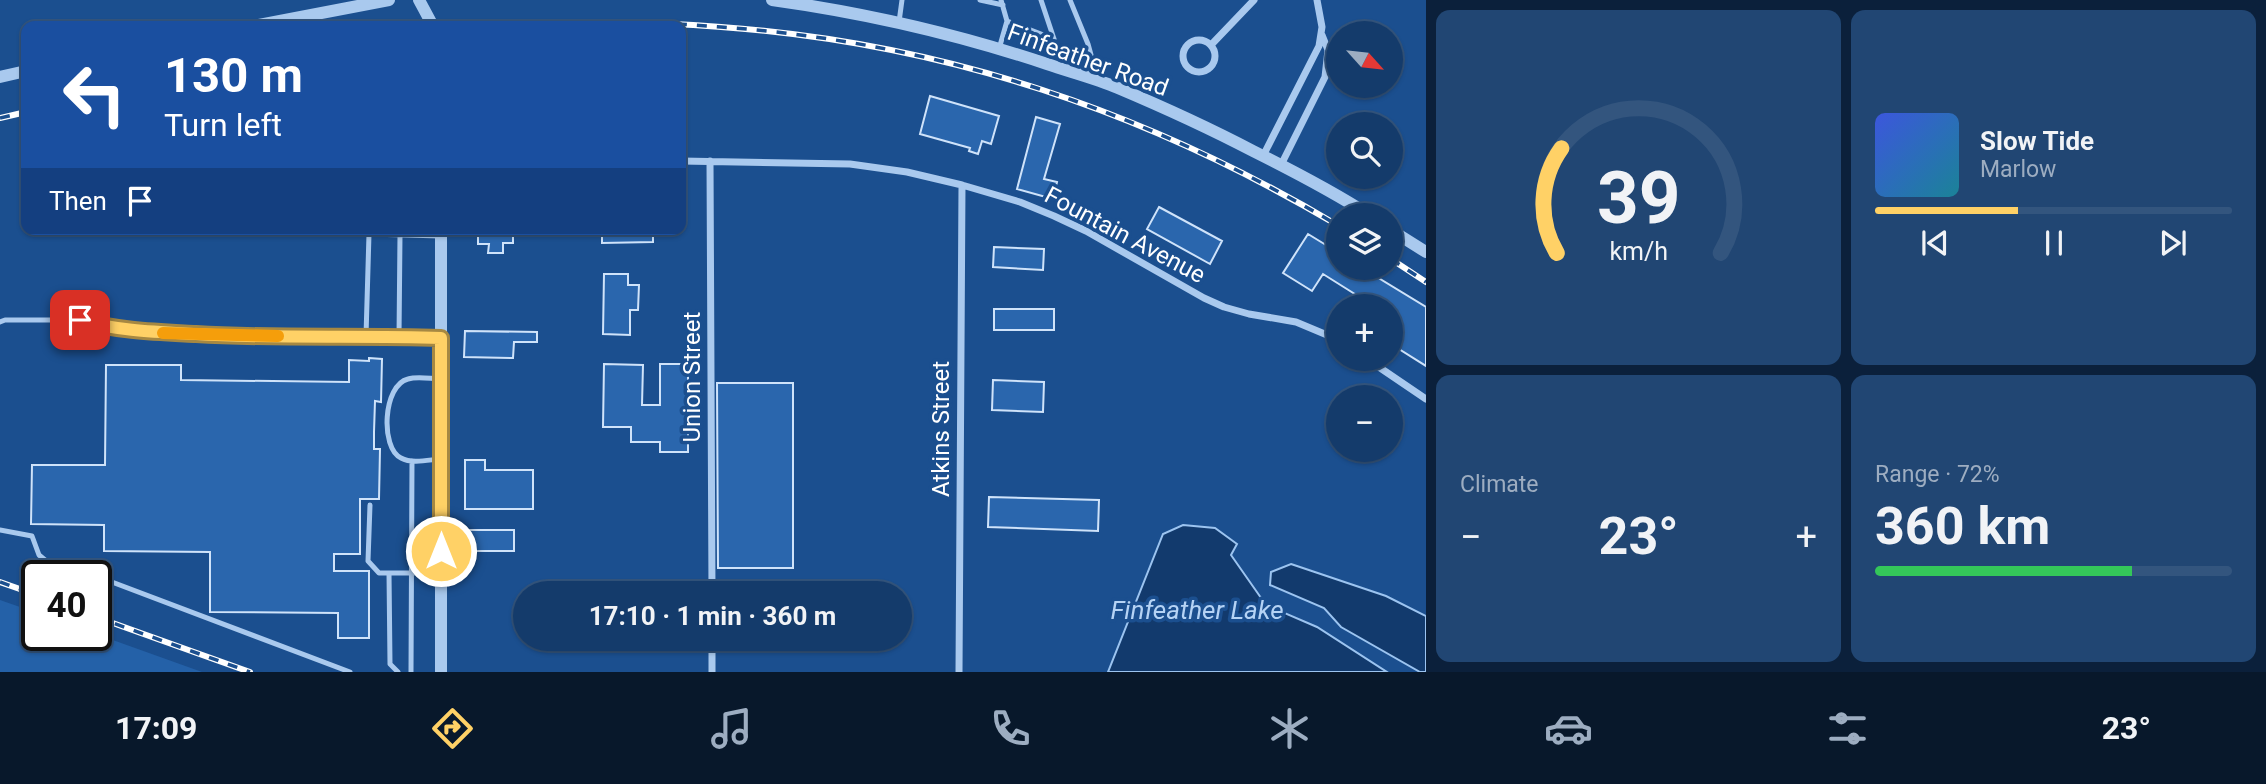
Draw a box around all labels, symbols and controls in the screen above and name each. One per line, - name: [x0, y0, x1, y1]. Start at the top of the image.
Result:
- street label: Finfeather Road: [1004, 18, 1172, 102]
- north arrow: [1326, 21, 1404, 98]
- map controls: [1326, 21, 1403, 462]
- text: 130 m: [164, 47, 303, 104]
- icon: left: [49, 49, 140, 140]
- text: Turn left: [164, 106, 282, 144]
- button: search: [1326, 112, 1403, 189]
- text: Slow Tide: [1980, 126, 2094, 156]
- text: 39: [1597, 156, 1680, 242]
- text: Marlow: [1980, 156, 2056, 183]
- street label: Fountain Avenue: [1040, 181, 1210, 289]
- icon: arrive: [121, 182, 159, 220]
- text: Then: [49, 186, 107, 216]
- button: layers: [1326, 203, 1403, 280]
- icon: previous: [1916, 224, 1954, 262]
- icon: pause: [2035, 224, 2073, 262]
- icon: next: [2154, 224, 2192, 262]
- text: km/h: [1609, 237, 1668, 266]
- pin: [50, 290, 110, 350]
- button: +: [1326, 294, 1403, 371]
- icon: arrive: [61, 301, 99, 339]
- street label: Union Street: [678, 311, 706, 442]
- street label: Atkins Street: [927, 361, 955, 497]
- button: −: [1326, 385, 1403, 462]
- text: Range · 72%: [1875, 461, 2000, 488]
- text: Climate: [1460, 471, 1539, 498]
- text: 360 km: [1875, 496, 2050, 557]
- text: 23°: [1599, 506, 1679, 567]
- position arrow: [404, 514, 478, 588]
- text: −: [1460, 515, 1482, 559]
- text: +: [1795, 515, 1817, 559]
- speed limit sign: 40: [21, 560, 112, 651]
- water label: Finfeather Lake: [1110, 595, 1284, 625]
- text: 17:10 · 1 min · 360 m: [589, 601, 836, 631]
- icon: directions: [428, 704, 477, 753]
- icon: music: [707, 704, 756, 753]
- icon: phone: [986, 704, 1035, 753]
- icon: climate: [1265, 704, 1314, 753]
- icon: car: [1544, 704, 1593, 753]
- icon: filters: [1823, 704, 1872, 753]
- text: 17:09: [115, 709, 197, 747]
- text: 23°: [2102, 709, 2151, 747]

